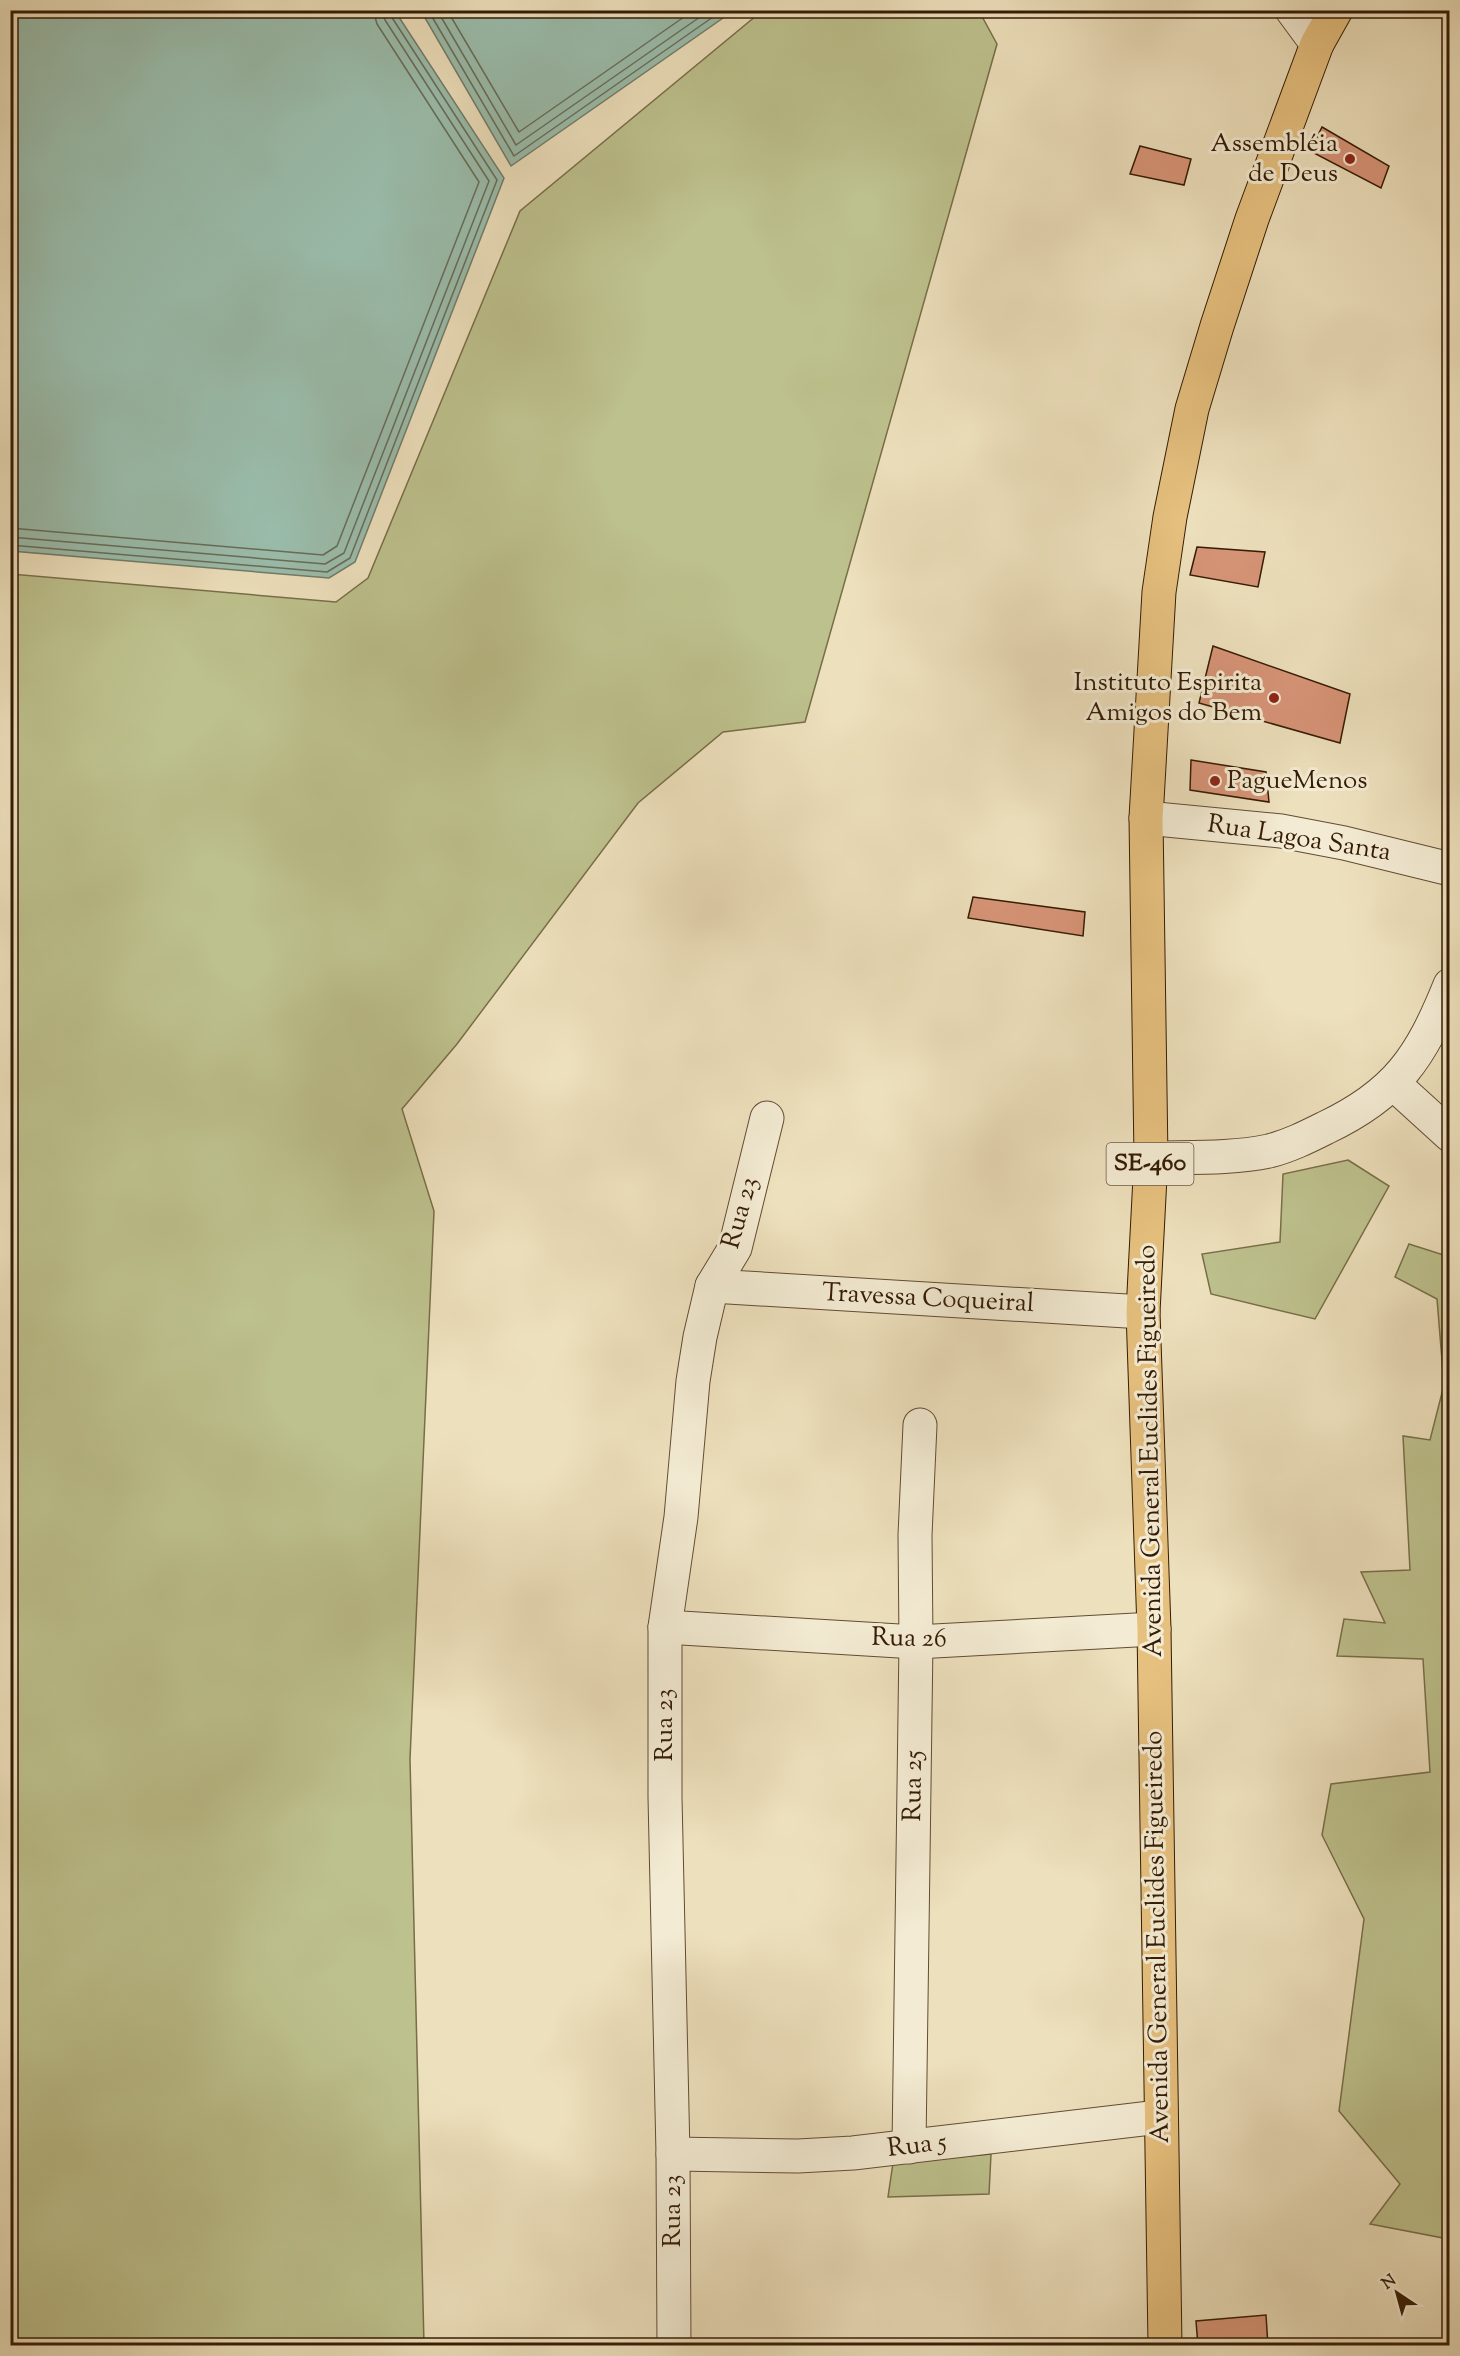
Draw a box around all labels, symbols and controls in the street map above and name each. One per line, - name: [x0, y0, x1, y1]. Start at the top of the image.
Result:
- place label: Assembléia de Deus: [1211, 126, 1338, 193]
- marker: Assembléia de Deus: [1343, 152, 1357, 166]
- place label: Instituto Espirita Amigos do Bem: [1074, 665, 1262, 732]
- marker: Instituto Espirita Amigos do Bem: [1267, 691, 1281, 705]
- place label: PagueMenos: [1227, 763, 1367, 800]
- marker: PagueMenos: [1208, 774, 1222, 788]
- street label: Rua Lagoa Santa: [1205, 806, 1394, 872]
- road number: SE-460: [1106, 1143, 1194, 1185]
- street label: Rua 23: [713, 1173, 769, 1253]
- street label: Avenida General Euclides Figueiredo: [1129, 1244, 1173, 1658]
- street label: Travessa Coqueiral: [821, 1275, 1035, 1323]
- street label: Rua 26: [871, 1620, 947, 1658]
- street label: Rua 23: [647, 1688, 684, 1762]
- street label: Avenida General Euclides Figueiredo: [1136, 1730, 1180, 2144]
- street label: Rua 25: [895, 1750, 933, 1822]
- street label: Rua 5: [885, 2124, 949, 2168]
- street label: Rua 23: [655, 2174, 692, 2248]
- north arrow: [1367, 2263, 1427, 2323]
- text: N: [1378, 2270, 1402, 2296]

